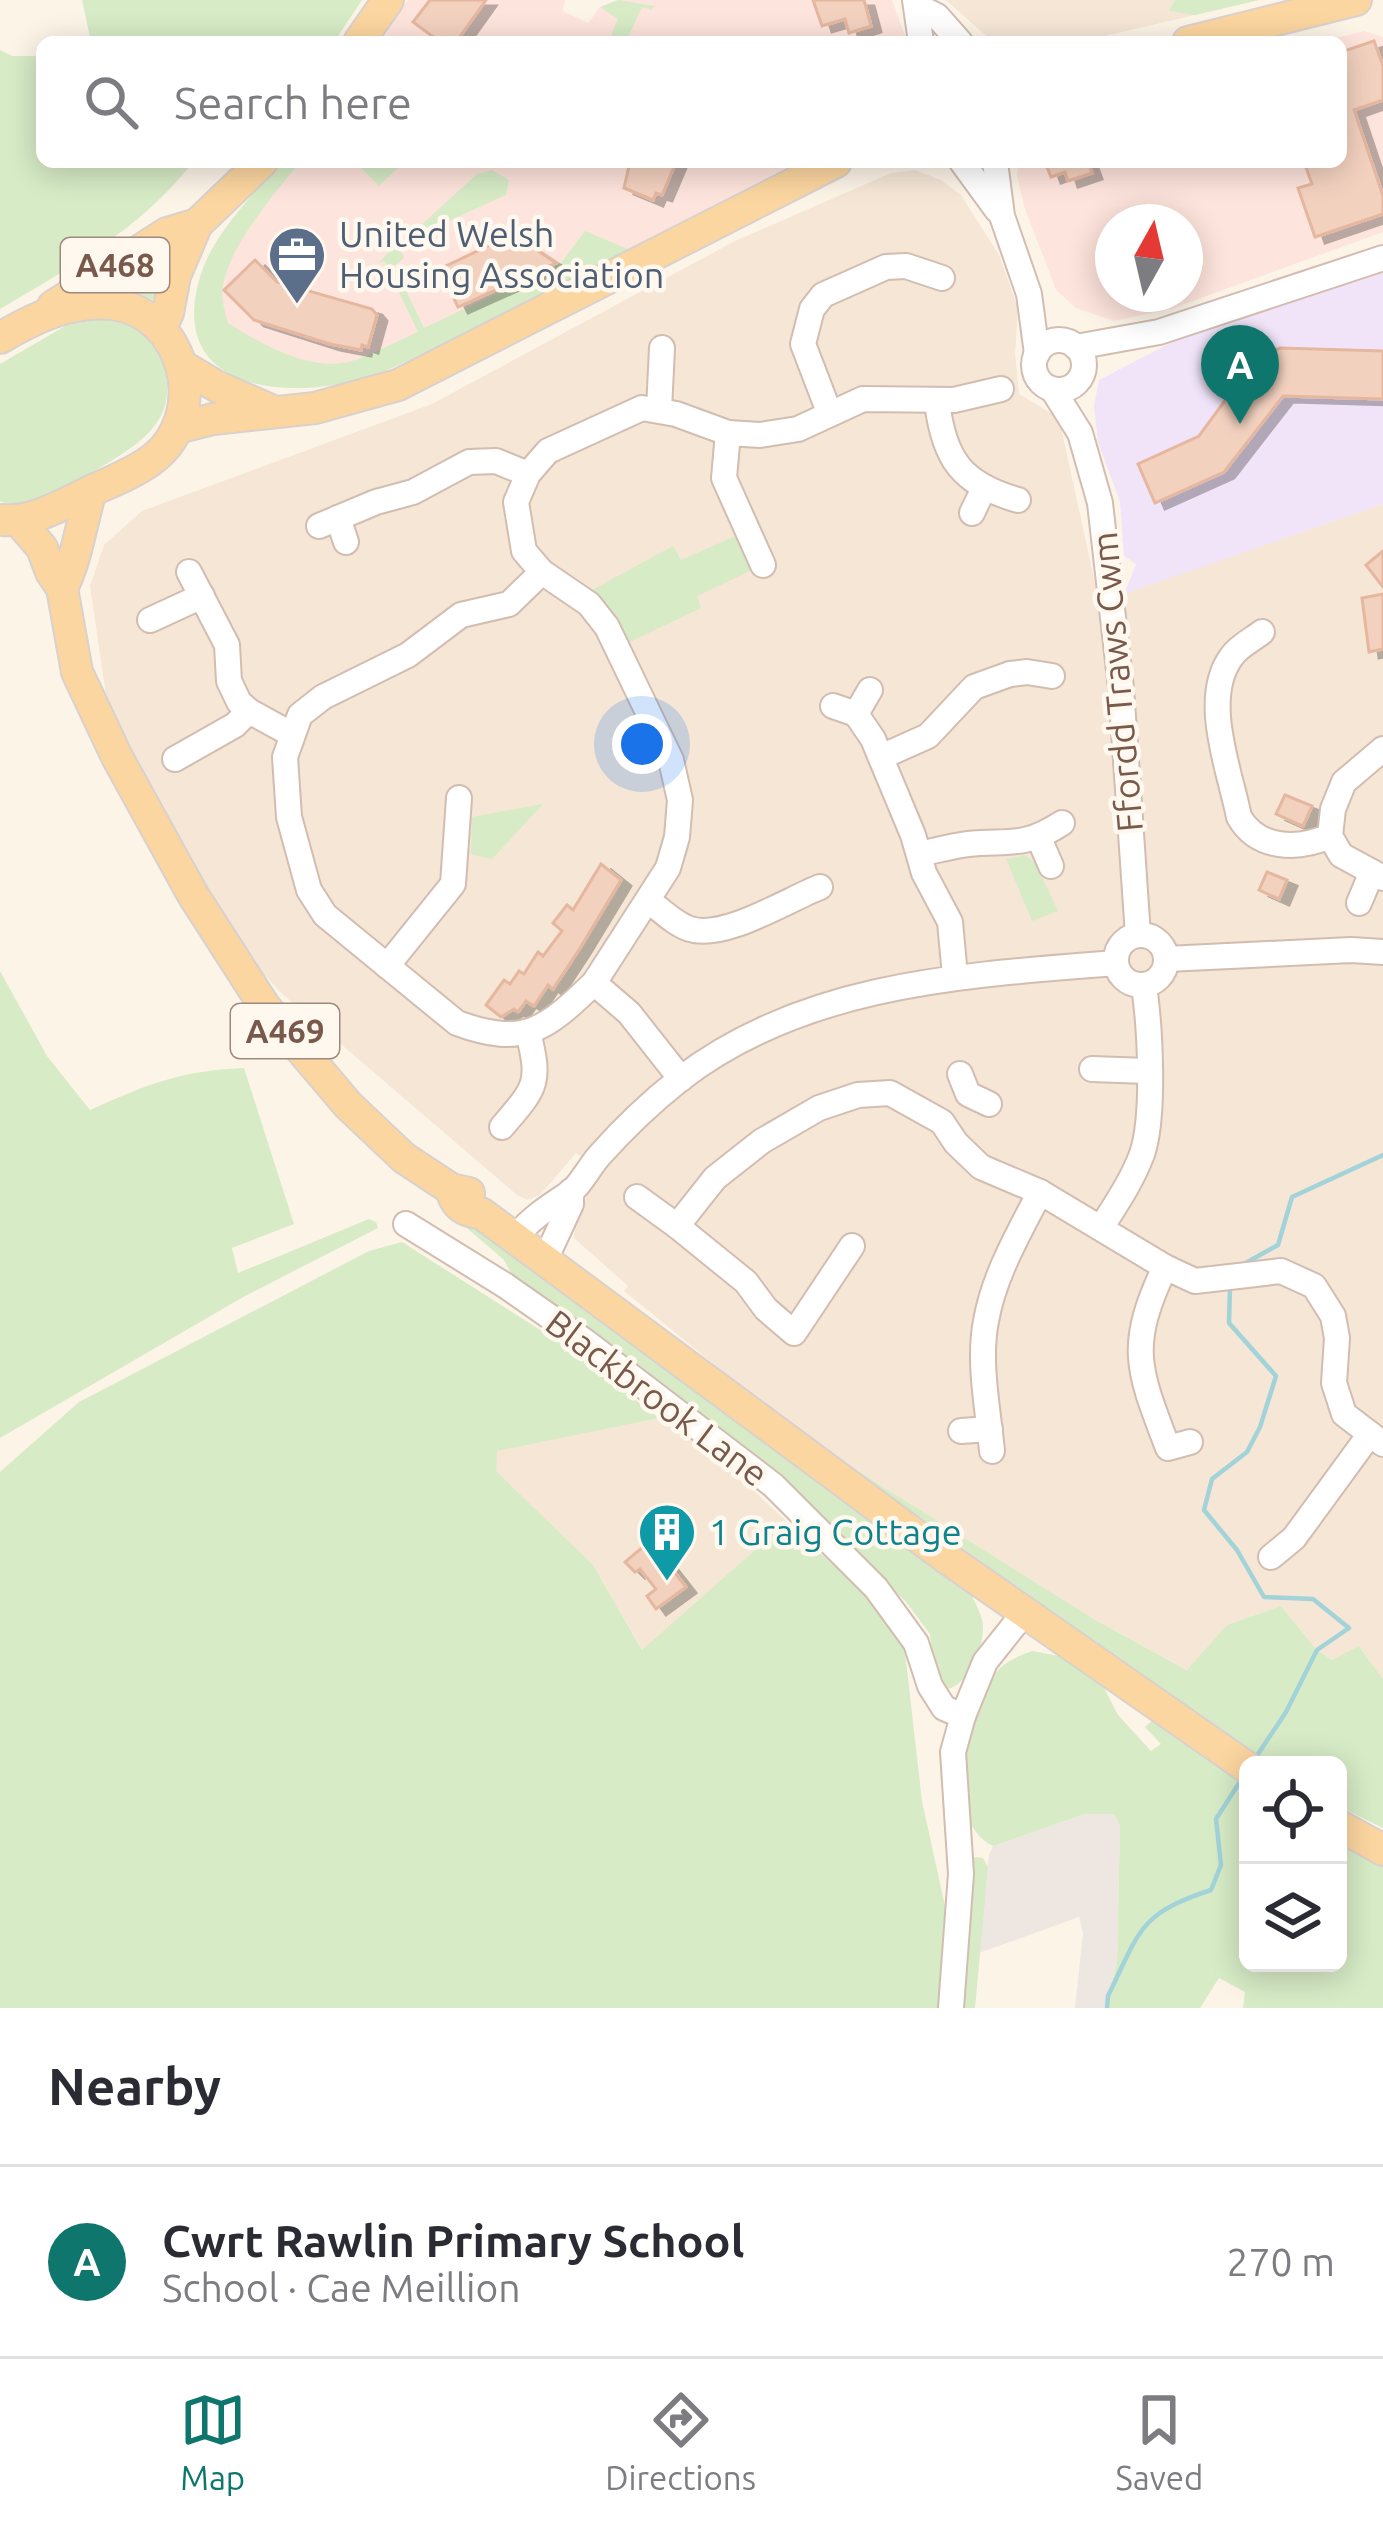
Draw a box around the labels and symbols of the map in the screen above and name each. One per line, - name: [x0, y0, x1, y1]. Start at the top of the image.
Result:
- north arrow: [1095, 204, 1203, 312]
- place label: United Welsh Housing Association: [339, 213, 664, 295]
- office icon: United Welsh Housing Association: [266, 224, 328, 306]
- road number: A468: [61, 238, 169, 292]
- pin: A: [1201, 325, 1279, 424]
- street label: Ffordd Traws Cwm: [1083, 530, 1150, 834]
- your location: [612, 714, 672, 774]
- road number: A469: [231, 1004, 339, 1058]
- street label: Blackbrook Lane: [539, 1301, 776, 1494]
- building icon: 1 Graig Cottage: [636, 1501, 698, 1583]
- place label: 1 Graig Cottage: [709, 1511, 962, 1552]

